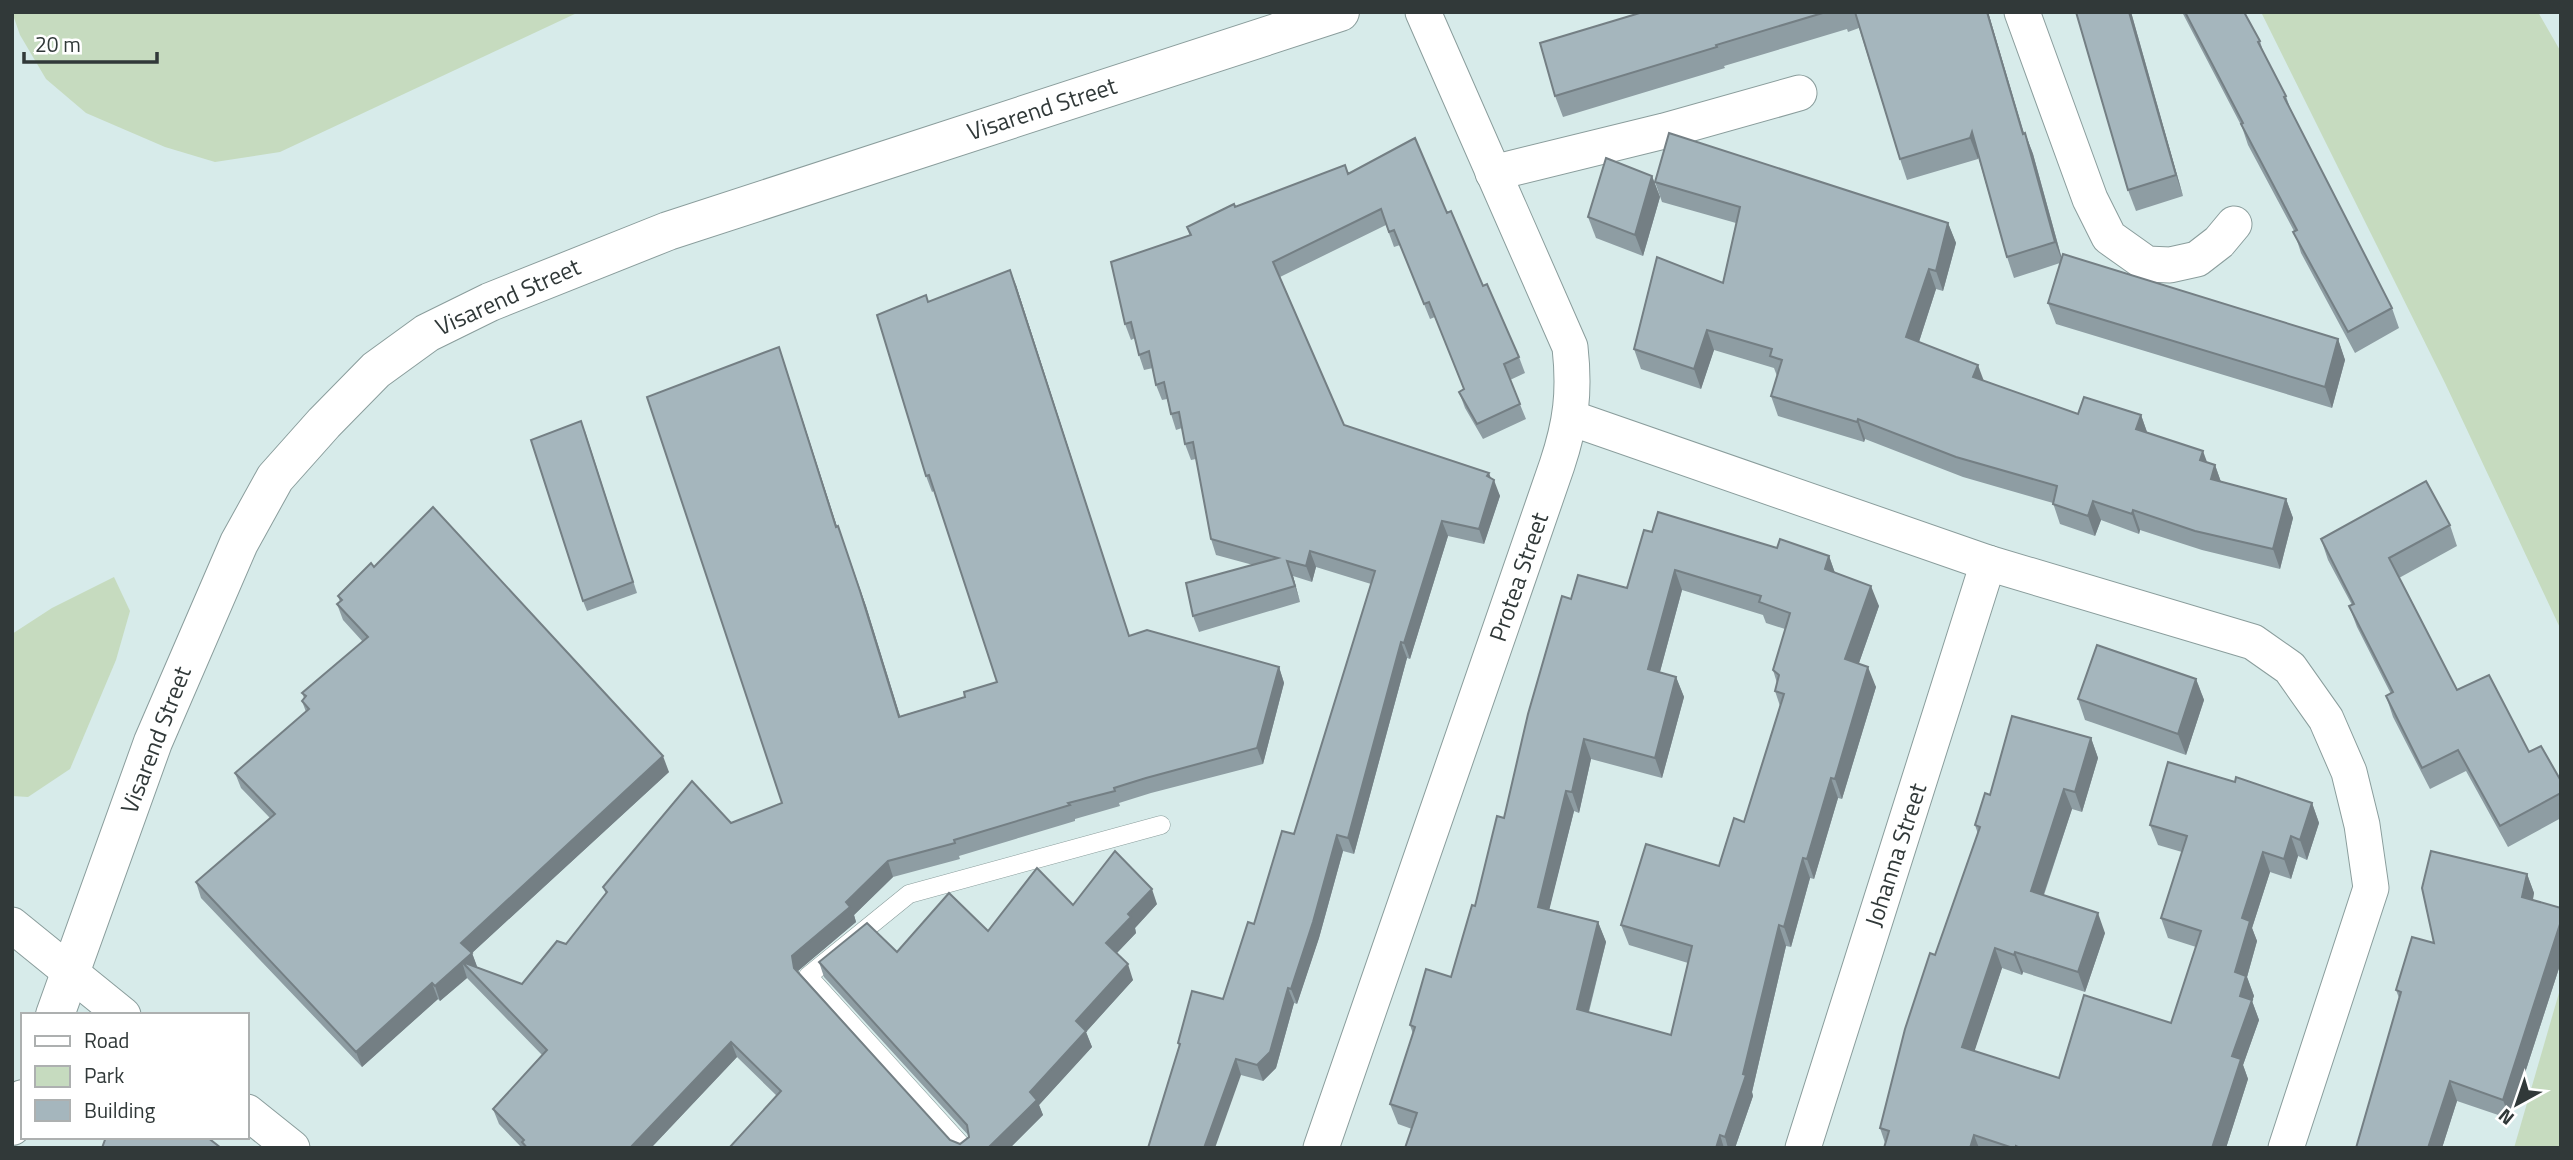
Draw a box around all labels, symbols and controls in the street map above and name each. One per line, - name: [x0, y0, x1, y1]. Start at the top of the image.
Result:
- scale bar: [24, 21, 158, 65]
- text: 20 m: [35, 28, 81, 60]
- street label: Visarend Street: [962, 67, 1122, 149]
- street label: Visarend Street: [429, 248, 586, 344]
- street label: Protea Street: [1479, 507, 1557, 646]
- street label: Visarend Street: [110, 660, 200, 819]
- street label: Johanna Street: [1855, 778, 1935, 931]
- legend: [21, 1013, 248, 1139]
- text: Road: [84, 1024, 129, 1056]
- text: Park: [84, 1059, 124, 1091]
- north arrow: [2482, 1069, 2552, 1139]
- text: Building: [84, 1094, 156, 1126]
- text: N: [2491, 1102, 2520, 1133]

